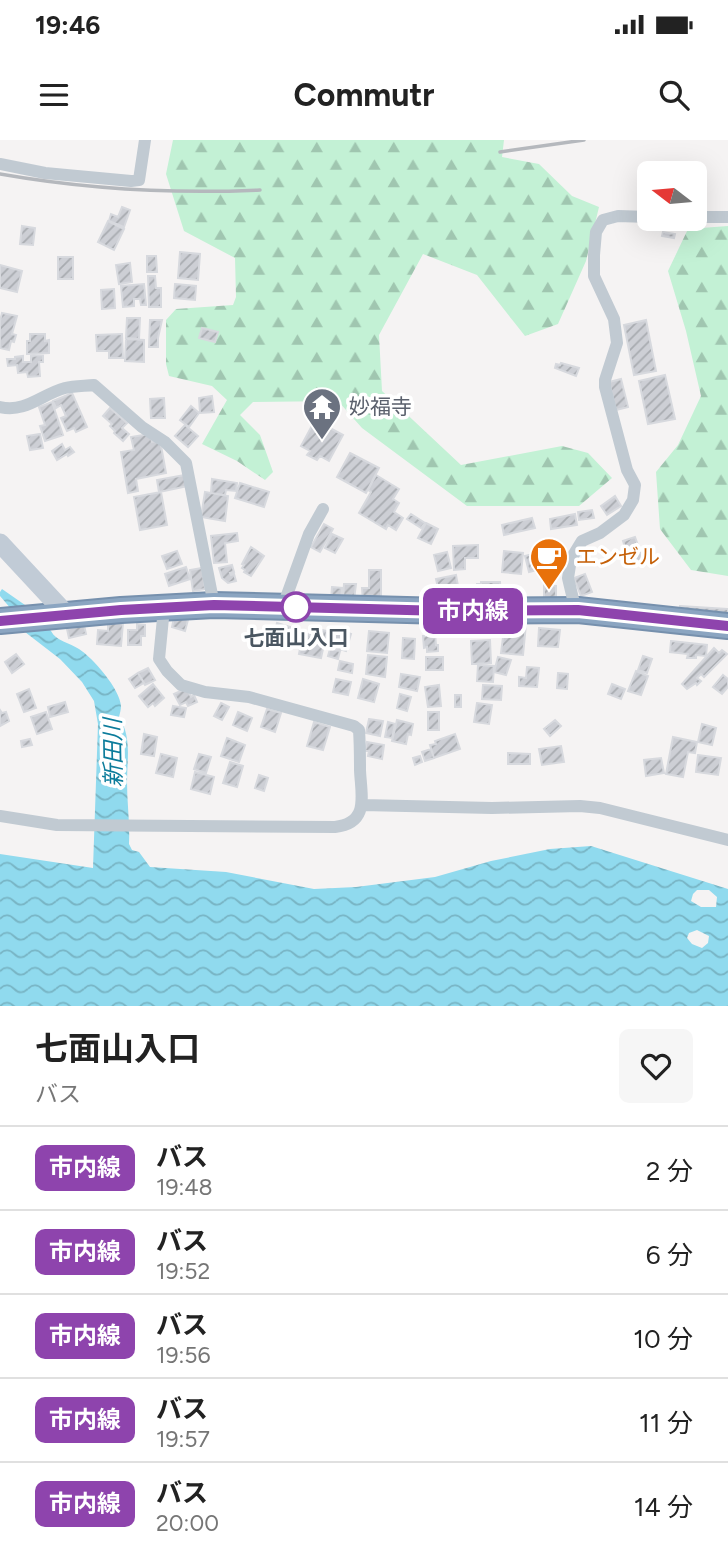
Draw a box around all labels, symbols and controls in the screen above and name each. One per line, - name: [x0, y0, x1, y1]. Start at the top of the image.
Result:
- text: 19:46: [35, 9, 100, 41]
- icon: menu: [35, 76, 73, 114]
- text: Commutr: [294, 76, 434, 114]
- icon: search: [655, 76, 693, 114]
- north arrow: [637, 161, 707, 231]
- map controls: [637, 161, 707, 231]
- temple icon: 妙福寺: [301, 386, 343, 441]
- place label: 妙福寺: [349, 394, 412, 419]
- cafe icon: エンゼル: [528, 536, 570, 591]
- place label: エンゼル: [576, 544, 660, 569]
- line badge: 市内線: [433, 588, 513, 634]
- marker: 七面山入口: [281, 592, 311, 622]
- text: 市内線: [437, 596, 509, 625]
- place label: 七面山入口: [244, 625, 349, 650]
- water label: 新田川: [98, 715, 128, 788]
- text: 七面山入口: [35, 1029, 200, 1068]
- button: heart: [619, 1029, 693, 1103]
- text: バス: [35, 1080, 81, 1108]
- text: バス: [156, 1141, 208, 1173]
- text: 市内線: [49, 1153, 121, 1182]
- text: 2 分: [646, 1155, 693, 1187]
- text: 19:48: [156, 1173, 213, 1201]
- text: バス: [156, 1225, 208, 1257]
- text: 市内線: [49, 1237, 121, 1266]
- text: 6 分: [646, 1239, 693, 1271]
- text: 19:52: [156, 1257, 210, 1285]
- text: バス: [156, 1309, 208, 1341]
- text: 市内線: [49, 1321, 121, 1350]
- text: 10 分: [633, 1323, 693, 1355]
- text: 19:56: [156, 1341, 211, 1369]
- text: バス: [156, 1393, 208, 1425]
- text: 市内線: [49, 1405, 121, 1434]
- text: 11 分: [639, 1407, 693, 1439]
- text: 19:57: [156, 1425, 210, 1453]
- text: バス: [156, 1477, 208, 1509]
- text: 市内線: [49, 1489, 121, 1518]
- text: 14 分: [634, 1491, 693, 1523]
- text: 20:00: [156, 1509, 219, 1537]

